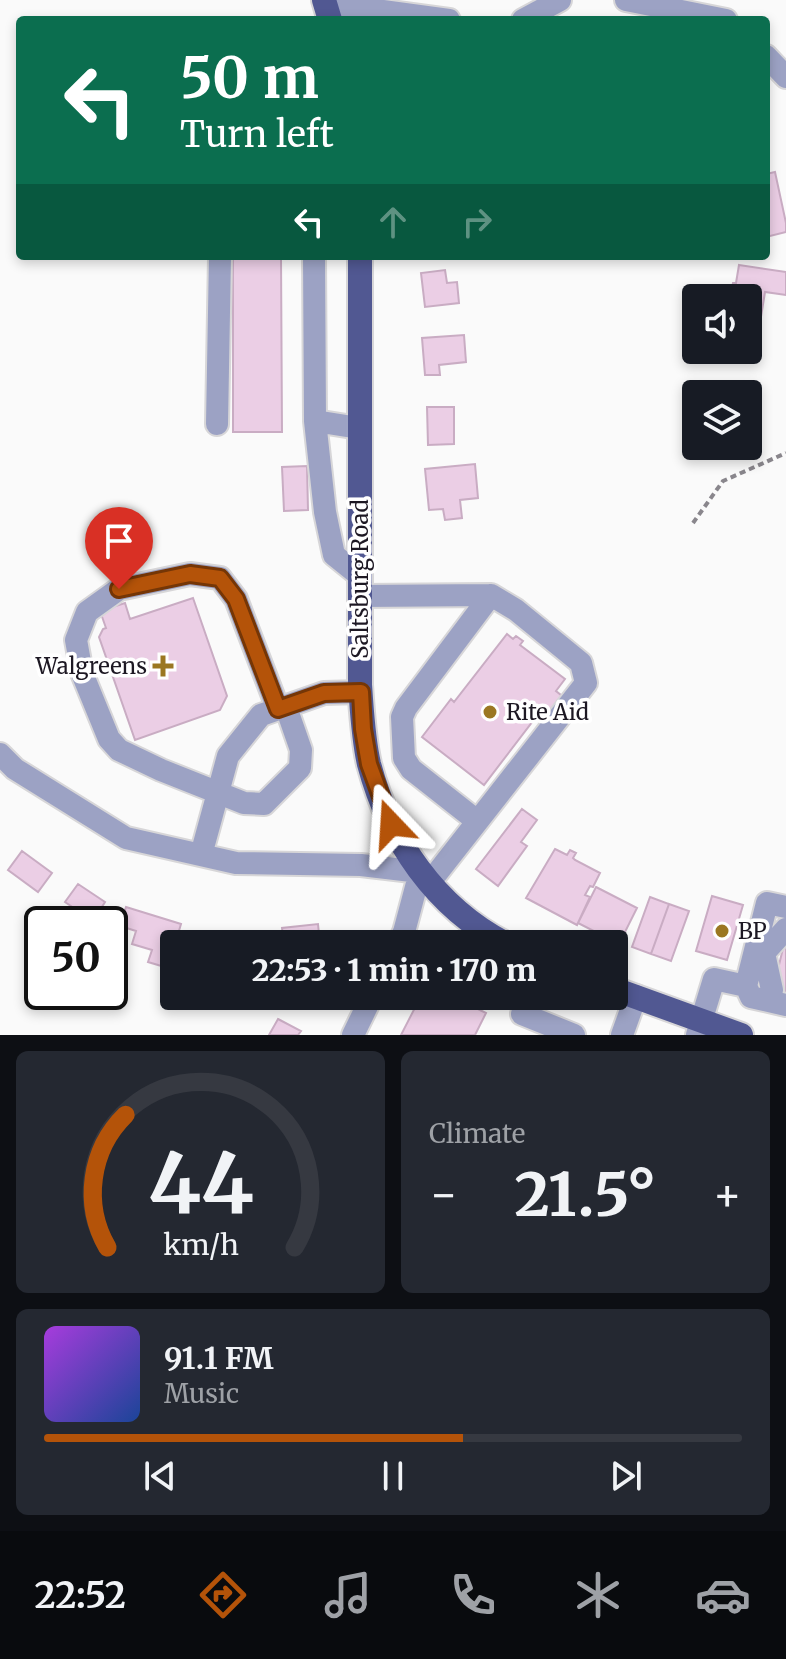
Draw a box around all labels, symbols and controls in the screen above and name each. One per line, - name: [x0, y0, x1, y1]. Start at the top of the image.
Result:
- text: 50 m: [180, 43, 319, 113]
- icon: left: [48, 48, 152, 152]
- text: Turn left: [180, 112, 334, 157]
- icon: left: [287, 200, 331, 244]
- icon: ahead: [371, 200, 415, 244]
- icon: right: [455, 200, 499, 244]
- map controls: [682, 284, 762, 460]
- button: sound: [682, 284, 762, 364]
- button: layers: [682, 380, 762, 460]
- street label: Saltsburg Road: [346, 499, 374, 659]
- pin: [85, 507, 153, 589]
- icon: arrive: [97, 519, 141, 563]
- place label: Walgreens: [35, 652, 147, 680]
- marker: Walgreens: [154, 657, 172, 675]
- place label: Rite Aid: [506, 698, 589, 726]
- marker: Rite Aid: [481, 703, 499, 721]
- position arrow: [349, 782, 433, 866]
- speed limit sign: 50: [24, 906, 128, 1010]
- place label: BP: [738, 917, 767, 945]
- marker: BP: [713, 922, 731, 940]
- text: 22:53 · 1 min · 170 m: [252, 951, 536, 989]
- text: Climate: [429, 1117, 525, 1150]
- text: 44: [148, 1132, 253, 1237]
- text: 21.5°: [515, 1157, 656, 1232]
- text: −: [429, 1167, 458, 1222]
- text: +: [713, 1167, 742, 1222]
- text: km/h: [163, 1227, 238, 1263]
- text: 91.1 FM: [164, 1339, 274, 1377]
- text: Music: [164, 1377, 239, 1410]
- icon: previous: [138, 1454, 182, 1498]
- icon: pause: [371, 1454, 415, 1498]
- icon: next: [604, 1454, 648, 1498]
- icon: directions: [195, 1567, 251, 1623]
- icon: music: [320, 1567, 376, 1623]
- icon: phone: [445, 1567, 501, 1623]
- icon: climate: [570, 1567, 626, 1623]
- icon: car: [695, 1567, 751, 1623]
- text: 22:52: [35, 1573, 126, 1618]

